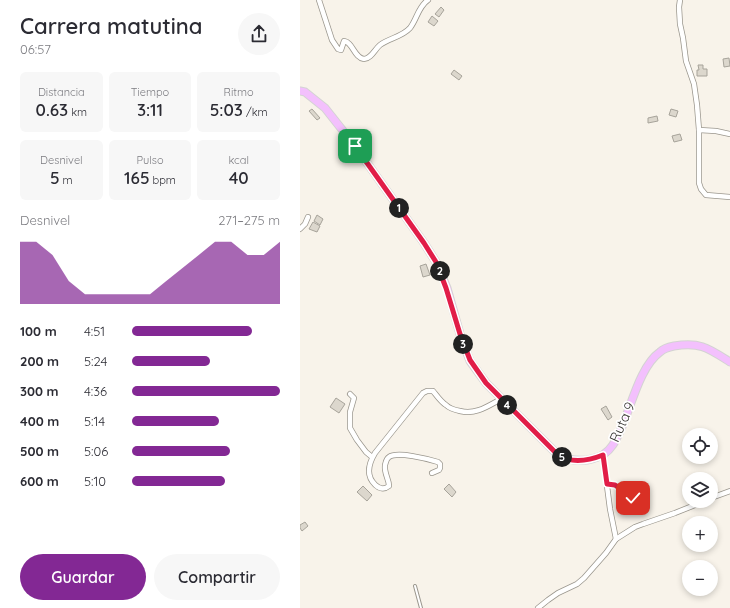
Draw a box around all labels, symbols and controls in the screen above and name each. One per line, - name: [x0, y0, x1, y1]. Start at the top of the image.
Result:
- text: Carrera matutina: [20, 12, 202, 40]
- button: share: [238, 13, 280, 55]
- text: 06:57: [20, 41, 51, 57]
- text: Distancia: [38, 85, 85, 99]
- text: Tiempo: [131, 85, 169, 99]
- text: Ritmo: [224, 85, 254, 99]
- text: 0.63: [36, 99, 68, 120]
- text: 3:11: [137, 99, 163, 120]
- text: 5:03: [210, 99, 243, 120]
- text: km: [68, 105, 87, 119]
- text: /km: [243, 105, 268, 119]
- pin: [338, 129, 372, 163]
- icon: arrive: [344, 135, 366, 157]
- text: Desnivel: [40, 153, 83, 167]
- text: Pulso: [136, 153, 164, 167]
- text: kcal: [228, 153, 249, 167]
- text: 5: [50, 167, 60, 188]
- text: 165: [124, 167, 150, 188]
- text: 40: [229, 167, 249, 188]
- text: m: [60, 173, 73, 187]
- text: bpm: [150, 173, 176, 187]
- pin: 1: [389, 198, 409, 218]
- text: 1: [397, 201, 401, 215]
- text: Desnivel: [20, 212, 70, 228]
- text: 271–275 m: [218, 212, 280, 228]
- pin: 2: [430, 261, 450, 281]
- text: 2: [437, 264, 443, 278]
- text: 100 m: [20, 323, 57, 339]
- text: 4:51: [84, 323, 105, 339]
- pin: 3: [453, 334, 473, 354]
- text: 3: [460, 337, 466, 351]
- text: 200 m: [20, 353, 59, 369]
- text: 5:24: [84, 353, 107, 369]
- text: 300 m: [20, 383, 59, 399]
- text: 4:36: [84, 383, 107, 399]
- pin: 4: [497, 395, 517, 415]
- text: 4: [504, 398, 510, 412]
- street label: Ruta 9: [605, 399, 639, 445]
- text: 400 m: [20, 413, 59, 429]
- text: 5:14: [84, 413, 105, 429]
- map controls: [682, 428, 718, 596]
- button: locate: [682, 428, 718, 464]
- text: 500 m: [20, 443, 59, 459]
- text: 5:06: [84, 443, 108, 459]
- pin: 5: [552, 447, 572, 467]
- text: 5: [559, 450, 565, 464]
- button: layers: [682, 472, 718, 508]
- text: 600 m: [20, 473, 59, 489]
- text: 5:10: [84, 473, 106, 489]
- pin: [616, 481, 650, 515]
- icon: check: [622, 487, 644, 509]
- button: +: [682, 516, 718, 552]
- button: Guardar: [20, 554, 146, 600]
- button: Compartir: [154, 554, 280, 600]
- button: −: [682, 560, 718, 596]

